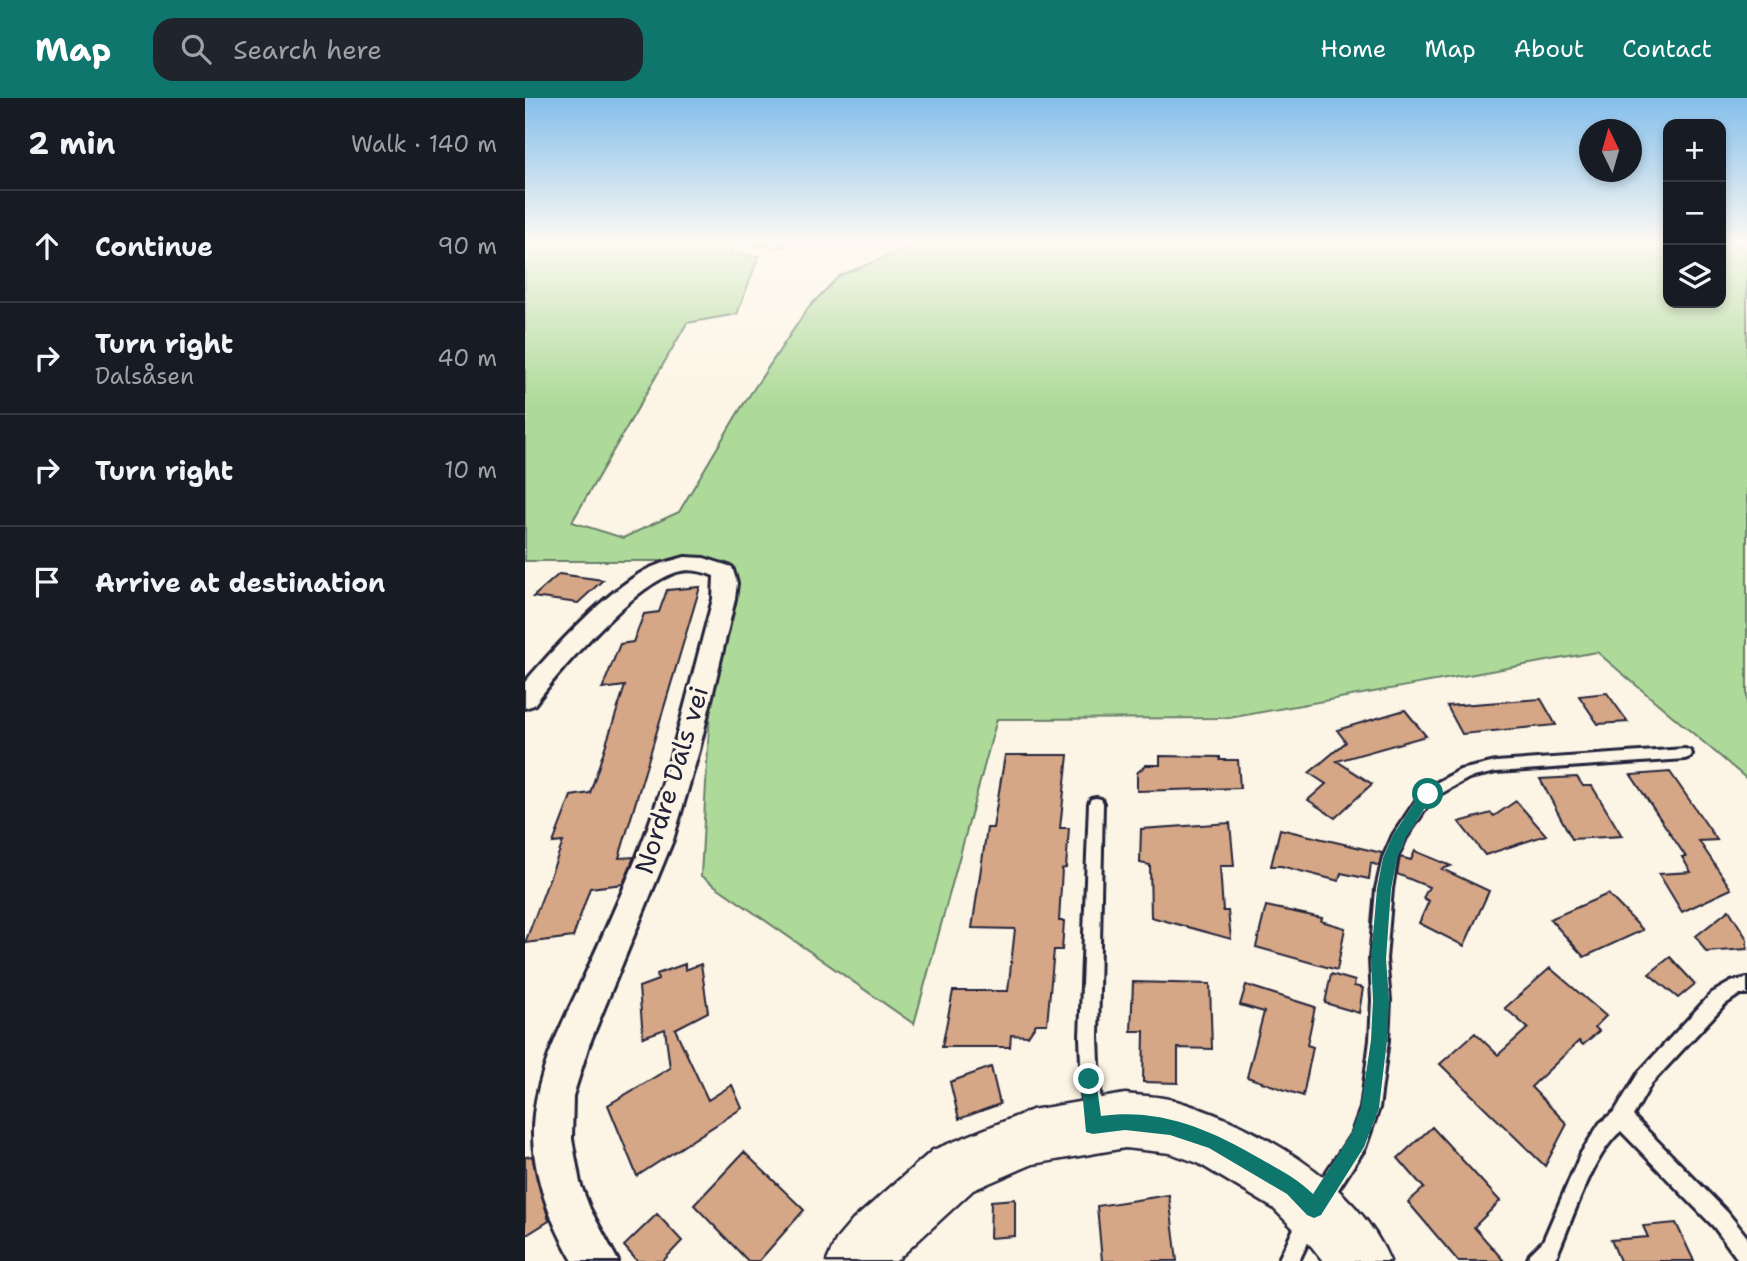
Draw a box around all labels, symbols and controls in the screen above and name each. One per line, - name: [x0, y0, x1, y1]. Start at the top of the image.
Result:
- search box: [153, 18, 643, 81]
- text: Map: [35, 27, 111, 72]
- icon: search: [177, 30, 215, 68]
- text: Search here: [233, 32, 382, 67]
- text: Home: [1320, 33, 1386, 65]
- text: Map: [1424, 33, 1476, 65]
- text: About: [1514, 33, 1584, 65]
- text: Contact: [1622, 33, 1712, 65]
- north arrow: [1579, 119, 1642, 182]
- map controls: [1663, 119, 1726, 308]
- button: +: [1663, 119, 1726, 182]
- text: 2 min: [28, 123, 115, 164]
- text: Walk · 140 m: [351, 129, 497, 159]
- button: −: [1663, 182, 1726, 245]
- icon: ahead: [28, 227, 66, 265]
- text: Continue: [95, 229, 213, 264]
- text: 90 m: [437, 231, 497, 261]
- button: layers: [1663, 245, 1726, 308]
- text: Turn right: [95, 326, 233, 361]
- icon: right: [28, 339, 66, 377]
- text: 40 m: [437, 343, 497, 373]
- text: Dalsåsen: [95, 361, 194, 391]
- icon: right: [28, 451, 66, 489]
- text: Turn right: [95, 453, 233, 488]
- text: 10 m: [444, 455, 497, 485]
- icon: arrive: [28, 563, 66, 601]
- text: Arrive at destination: [95, 565, 385, 600]
- street label: Nordre Dals vei: [626, 682, 716, 878]
- route start: [1412, 778, 1443, 809]
- route end: [1073, 1063, 1104, 1094]

